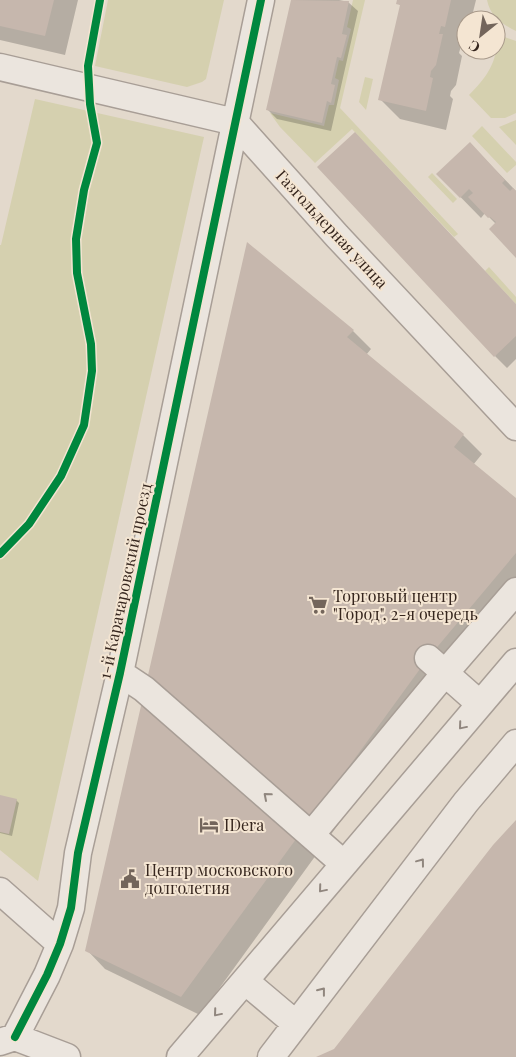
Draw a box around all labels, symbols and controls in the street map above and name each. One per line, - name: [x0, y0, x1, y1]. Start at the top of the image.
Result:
- north arrow: [456, 10, 506, 60]
- text: С: [465, 36, 483, 57]
- street label: Газгольдерная улица: [272, 165, 393, 292]
- street label: 1-й Карачаровский проезд: [93, 480, 156, 681]
- place label: Торговый центр "Город", 2-я очередь: [333, 585, 478, 624]
- supermarket icon: Торговый центр "Город", 2-я очередь: [307, 594, 329, 616]
- one-way arrow: [458, 720, 467, 729]
- one-way arrow: [264, 793, 273, 802]
- hotel icon: IDera: [198, 814, 220, 836]
- place label: IDera: [224, 814, 264, 835]
- place label: Центр московского долголетия: [145, 859, 293, 898]
- one-way arrow: [416, 859, 424, 868]
- public building icon: Центр московского долголетия: [119, 868, 141, 890]
- one-way arrow: [319, 884, 328, 893]
- one-way arrow: [317, 987, 326, 996]
- one-way arrow: [214, 1008, 223, 1017]

